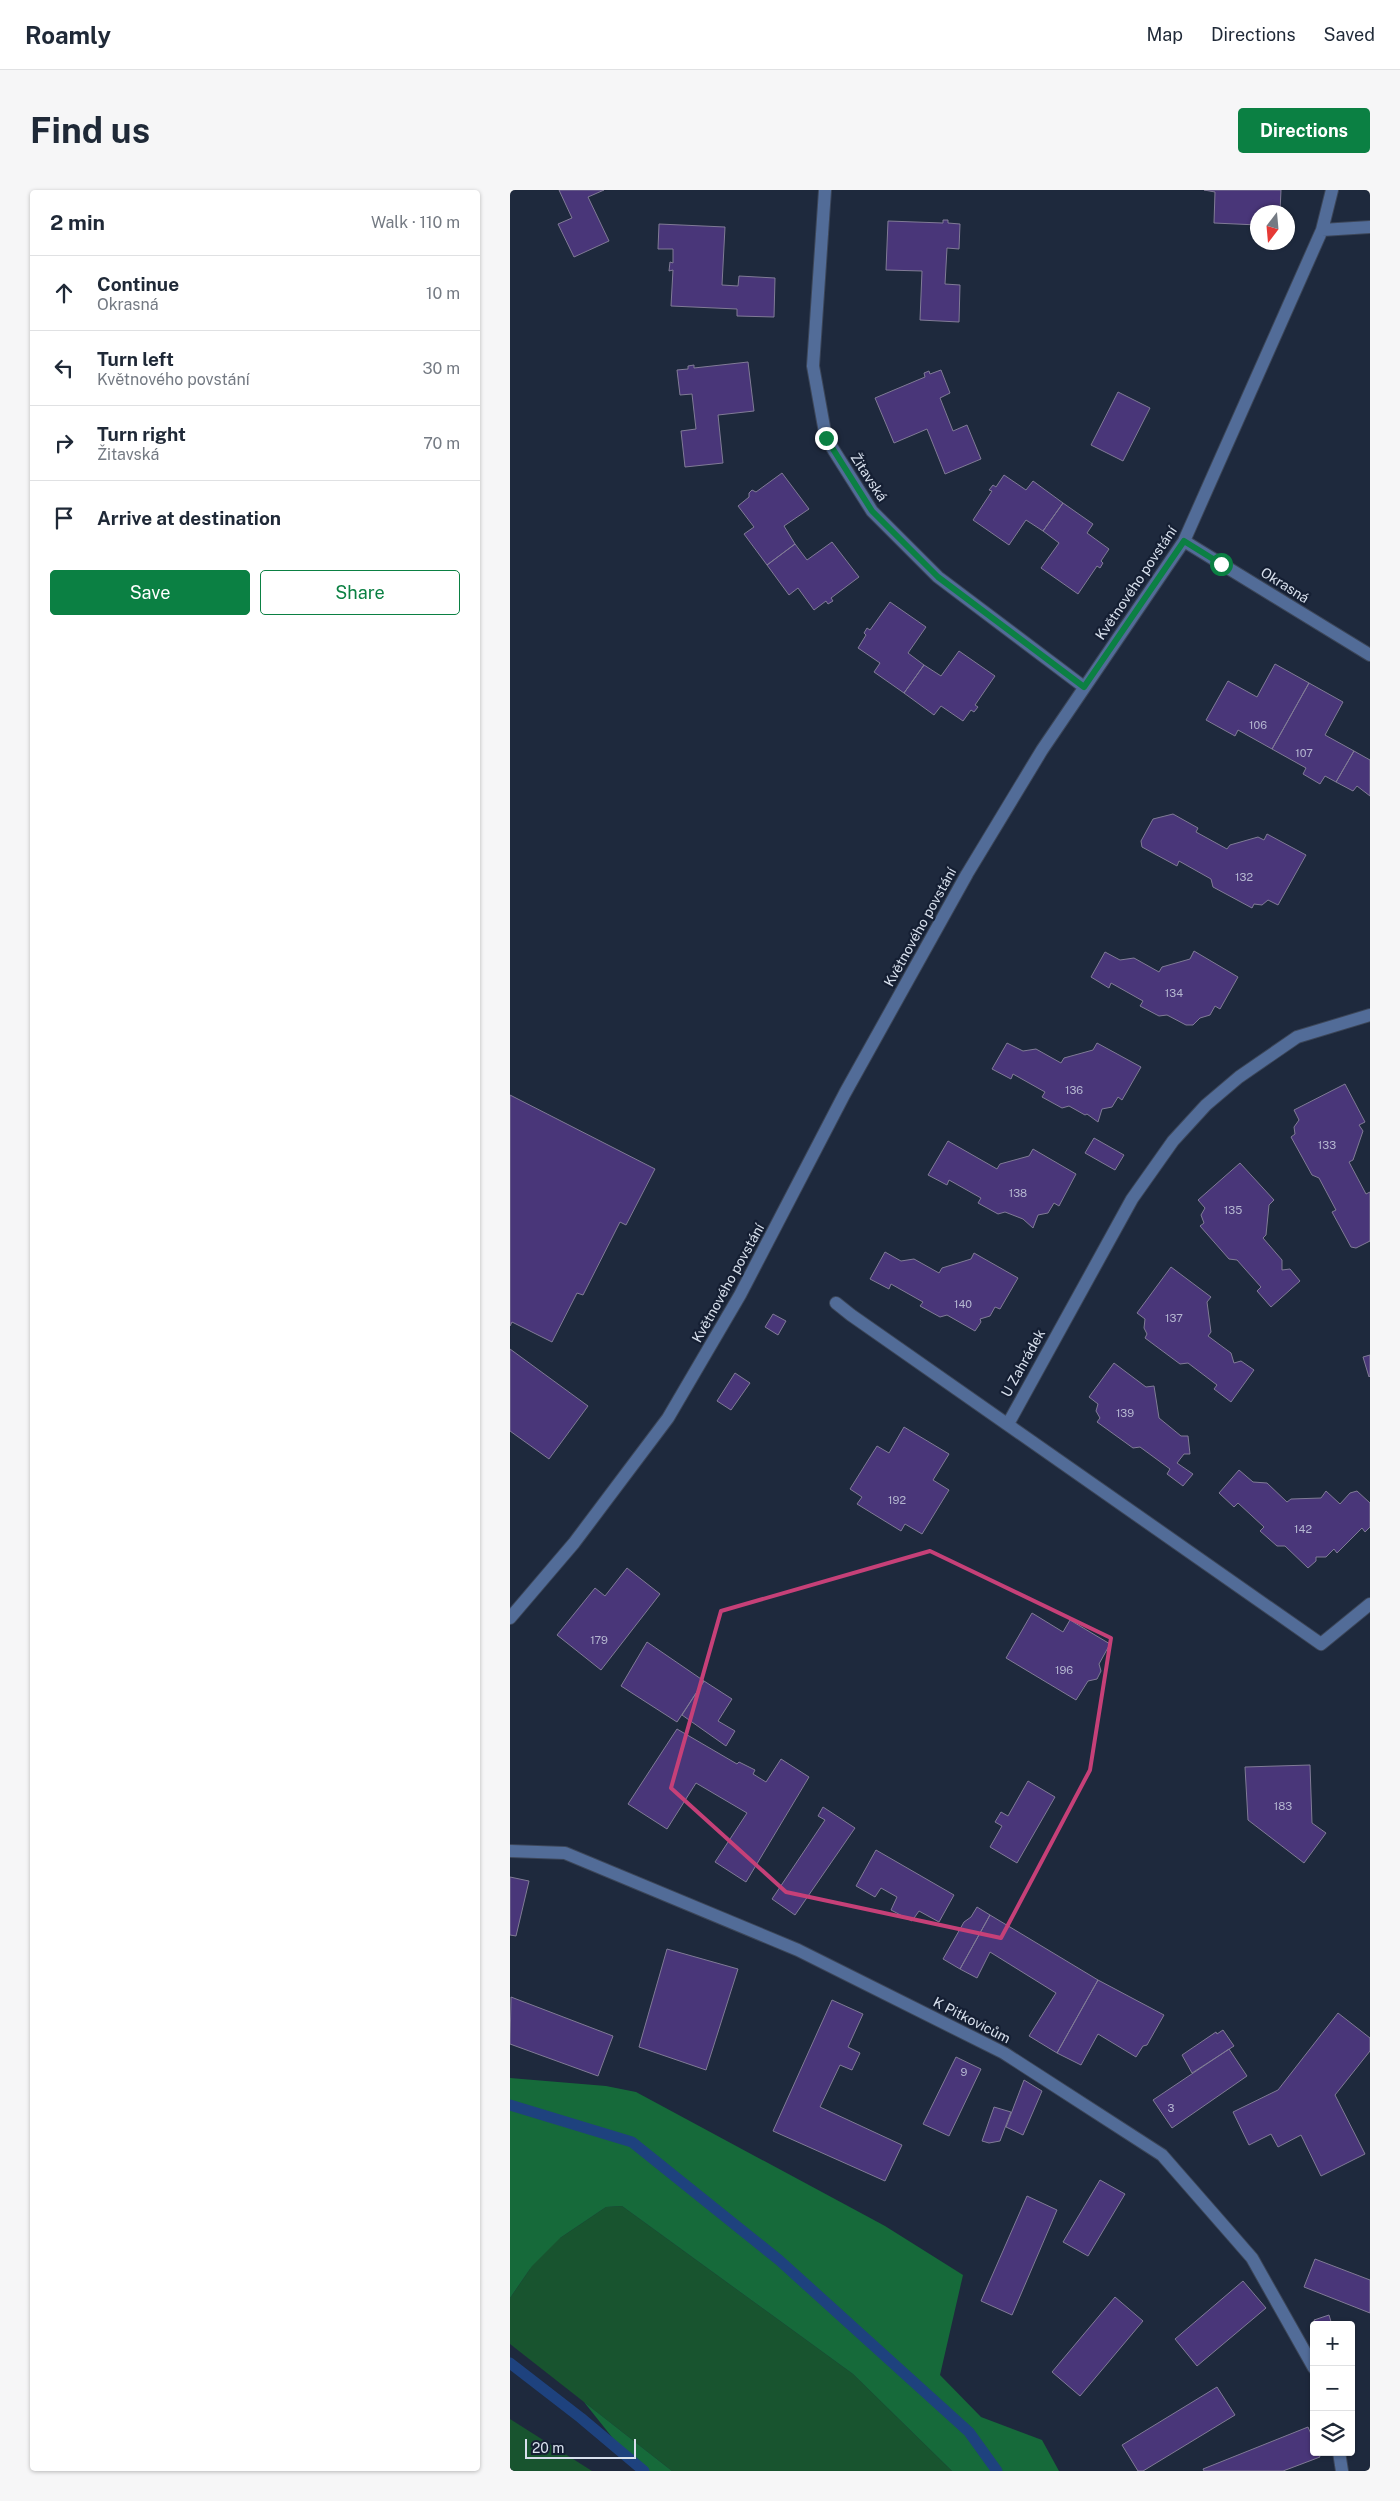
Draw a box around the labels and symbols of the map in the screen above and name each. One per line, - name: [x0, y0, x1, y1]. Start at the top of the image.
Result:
- north arrow: [1250, 205, 1295, 250]
- route end: [815, 427, 838, 450]
- street label: Žitavská: [847, 449, 891, 504]
- street label: Květnového povstání: [1092, 523, 1180, 643]
- route start: [1210, 553, 1233, 576]
- street label: Okrasná: [1258, 564, 1312, 606]
- house number: 106: [1249, 719, 1267, 731]
- house number: 107: [1295, 747, 1313, 759]
- street label: Květnového povstání: [881, 864, 960, 989]
- house number: 132: [1235, 871, 1253, 883]
- house number: 134: [1165, 987, 1183, 999]
- house number: 136: [1065, 1084, 1083, 1096]
- house number: 133: [1318, 1139, 1336, 1151]
- house number: 138: [1009, 1187, 1027, 1199]
- house number: 135: [1224, 1204, 1242, 1216]
- street label: Květnového povstání: [689, 1220, 768, 1345]
- house number: 140: [954, 1298, 972, 1310]
- house number: 137: [1165, 1312, 1183, 1324]
- street label: U Zahrádek: [998, 1326, 1048, 1400]
- house number: 139: [1116, 1407, 1134, 1419]
- house number: 192: [888, 1494, 906, 1506]
- house number: 142: [1294, 1523, 1312, 1535]
- house number: 179: [590, 1634, 608, 1646]
- house number: 196: [1055, 1664, 1073, 1676]
- house number: 183: [1274, 1800, 1292, 1812]
- street label: K Pitkovicům: [931, 1994, 1013, 2046]
- house number: 9: [961, 2066, 968, 2078]
- house number: 3: [1168, 2102, 1175, 2114]
- scale bar: [525, 2436, 636, 2459]

